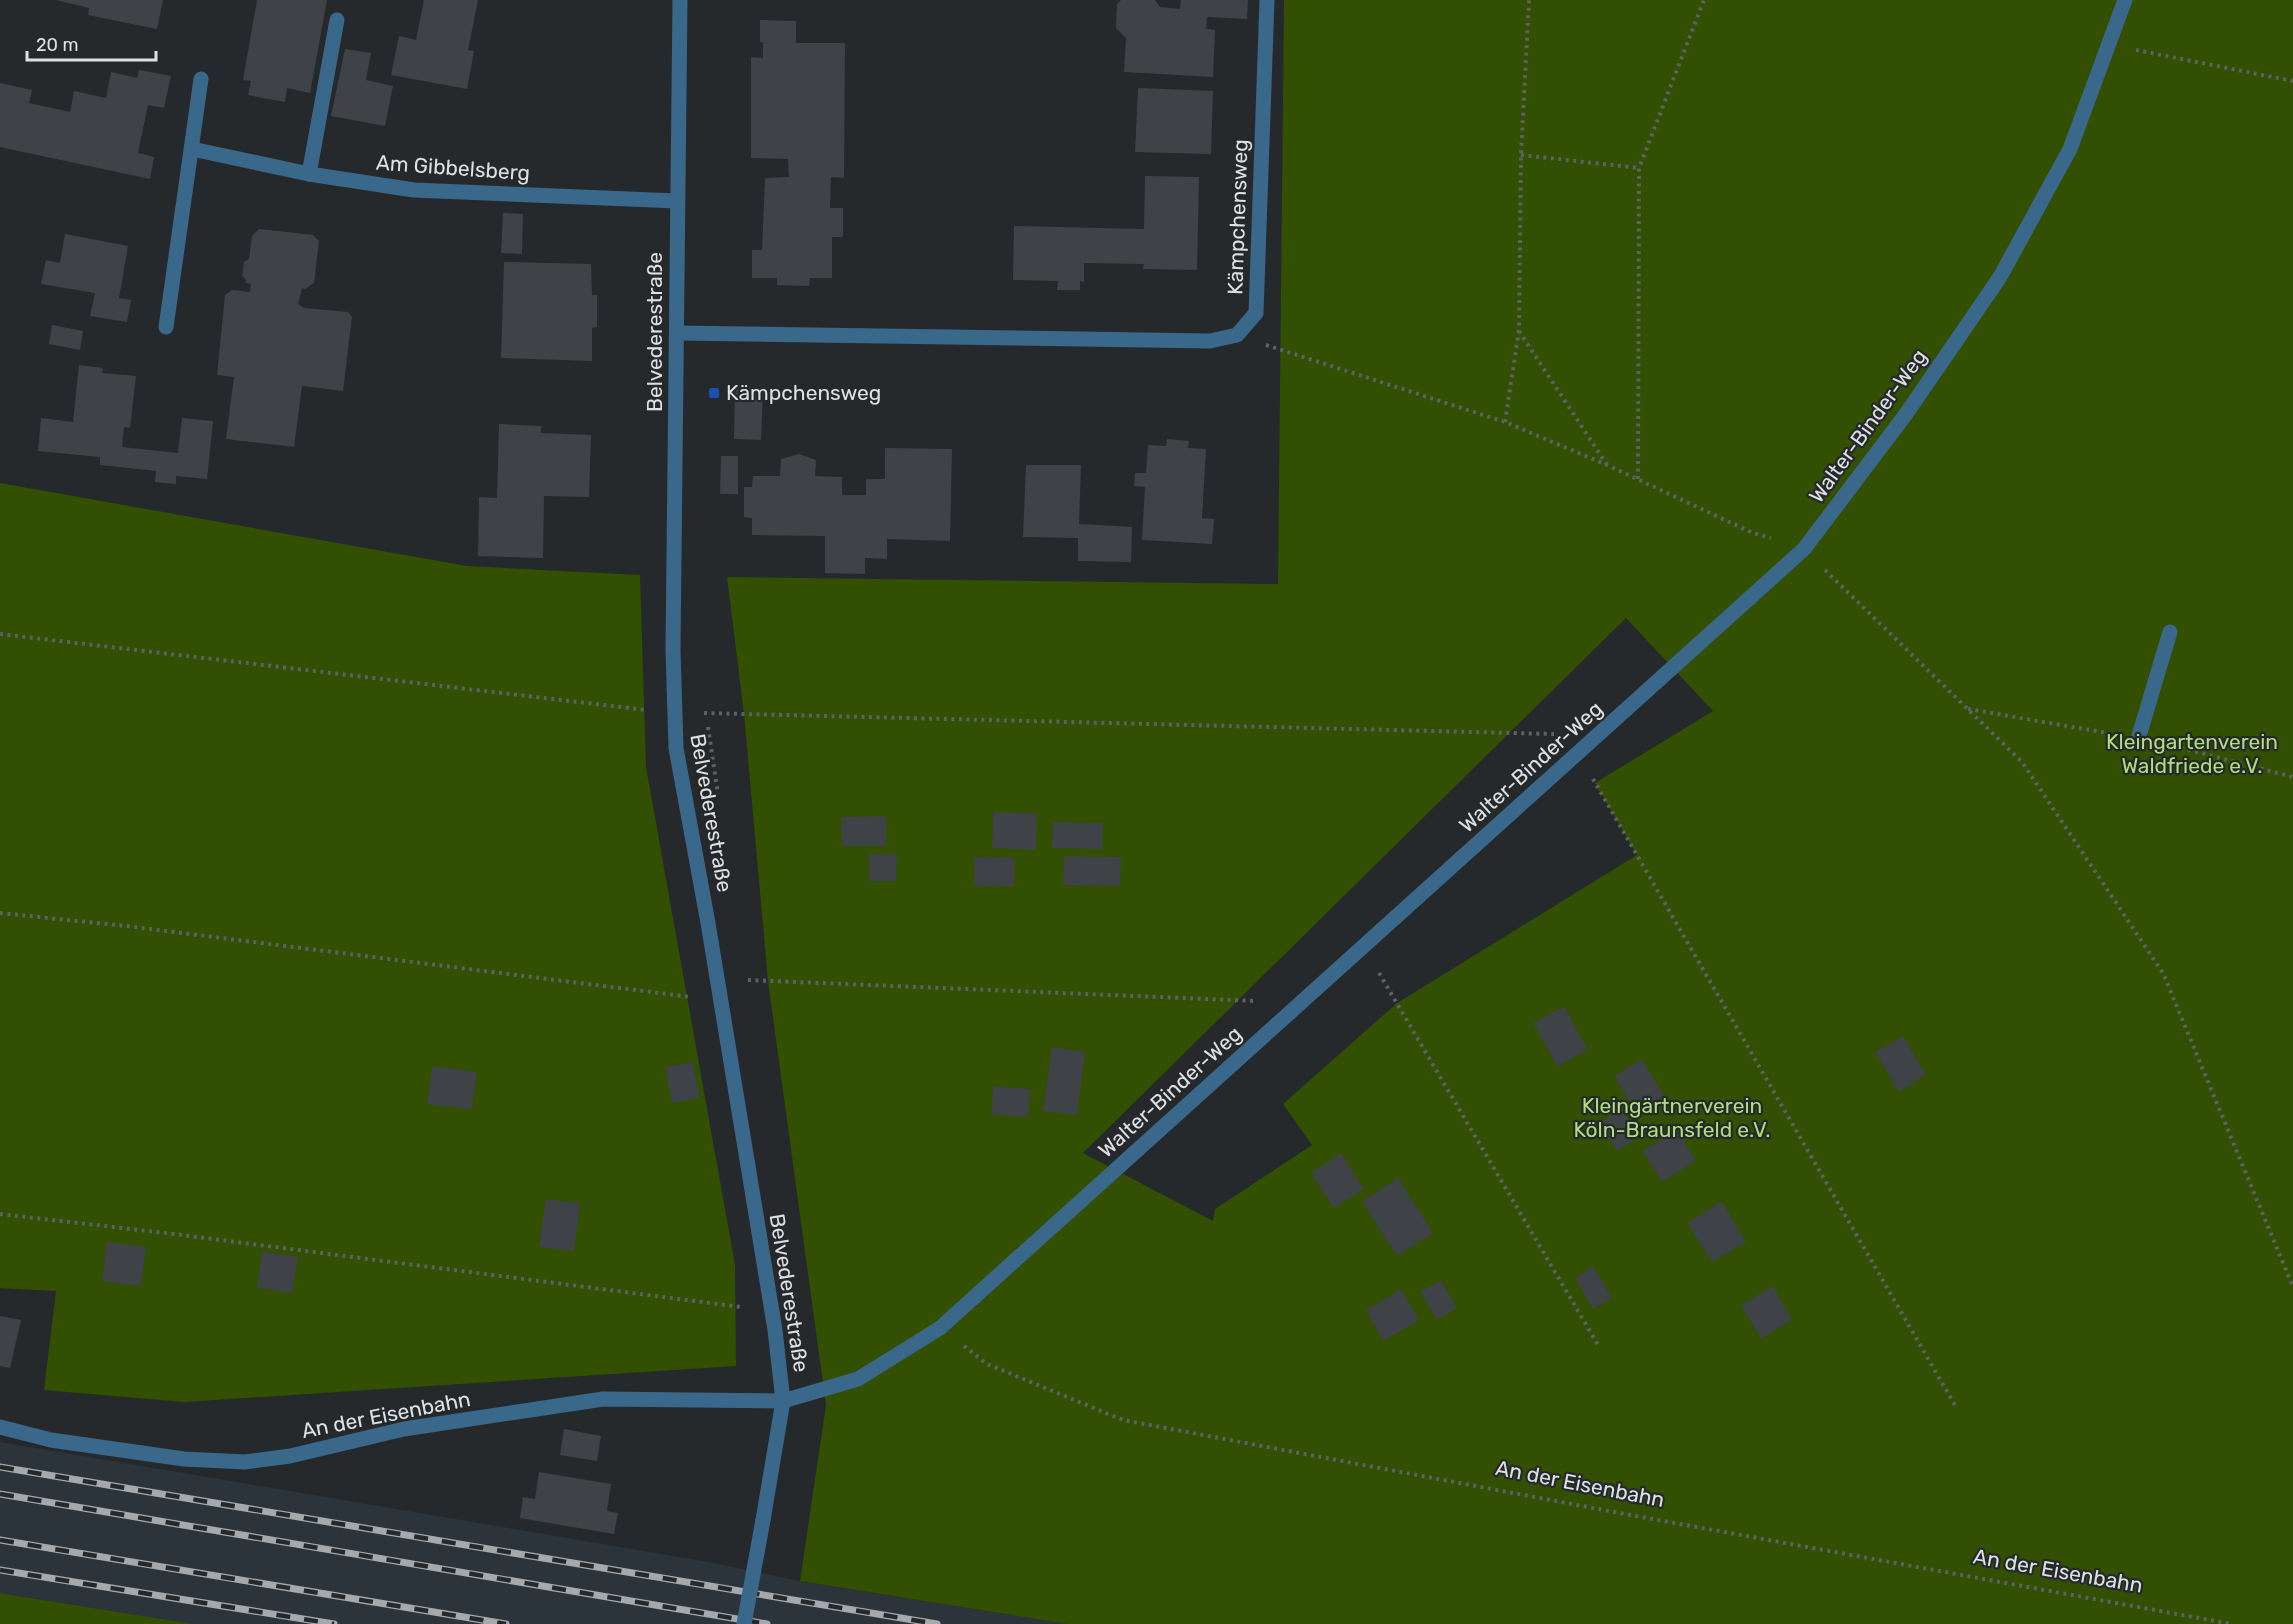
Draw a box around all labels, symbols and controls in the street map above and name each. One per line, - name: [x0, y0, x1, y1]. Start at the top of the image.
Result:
- scale bar: [27, 24, 156, 62]
- text: 20 m: [36, 34, 78, 56]
- street label: Kämpchensweg: [1222, 139, 1253, 295]
- street label: Am Gibbelsberg: [375, 150, 531, 185]
- street label: Belvederestraße: [642, 252, 667, 412]
- street label: Walter-Binder-Weg: [1803, 344, 1932, 507]
- place label: Kämpchensweg: [726, 380, 881, 405]
- marker: Kämpchensweg: [707, 386, 721, 400]
- street label: Walter-Binder-Weg: [1454, 696, 1607, 837]
- park label: Kleingartenverein Waldfriede e.V.: [2106, 729, 2278, 778]
- street label: Belvederestraße: [685, 732, 738, 894]
- street label: Walter-Binder-Weg: [1093, 1021, 1246, 1162]
- park label: Kleingärtnerverein Köln-Braunsfeld e.V.: [1574, 1093, 1770, 1142]
- street label: Belvederestraße: [765, 1212, 814, 1374]
- street label: An der Eisenbahn: [299, 1386, 472, 1443]
- street label: An der Eisenbahn: [1494, 1455, 1667, 1512]
- street label: An der Eisenbahn: [1971, 1543, 2145, 1598]

